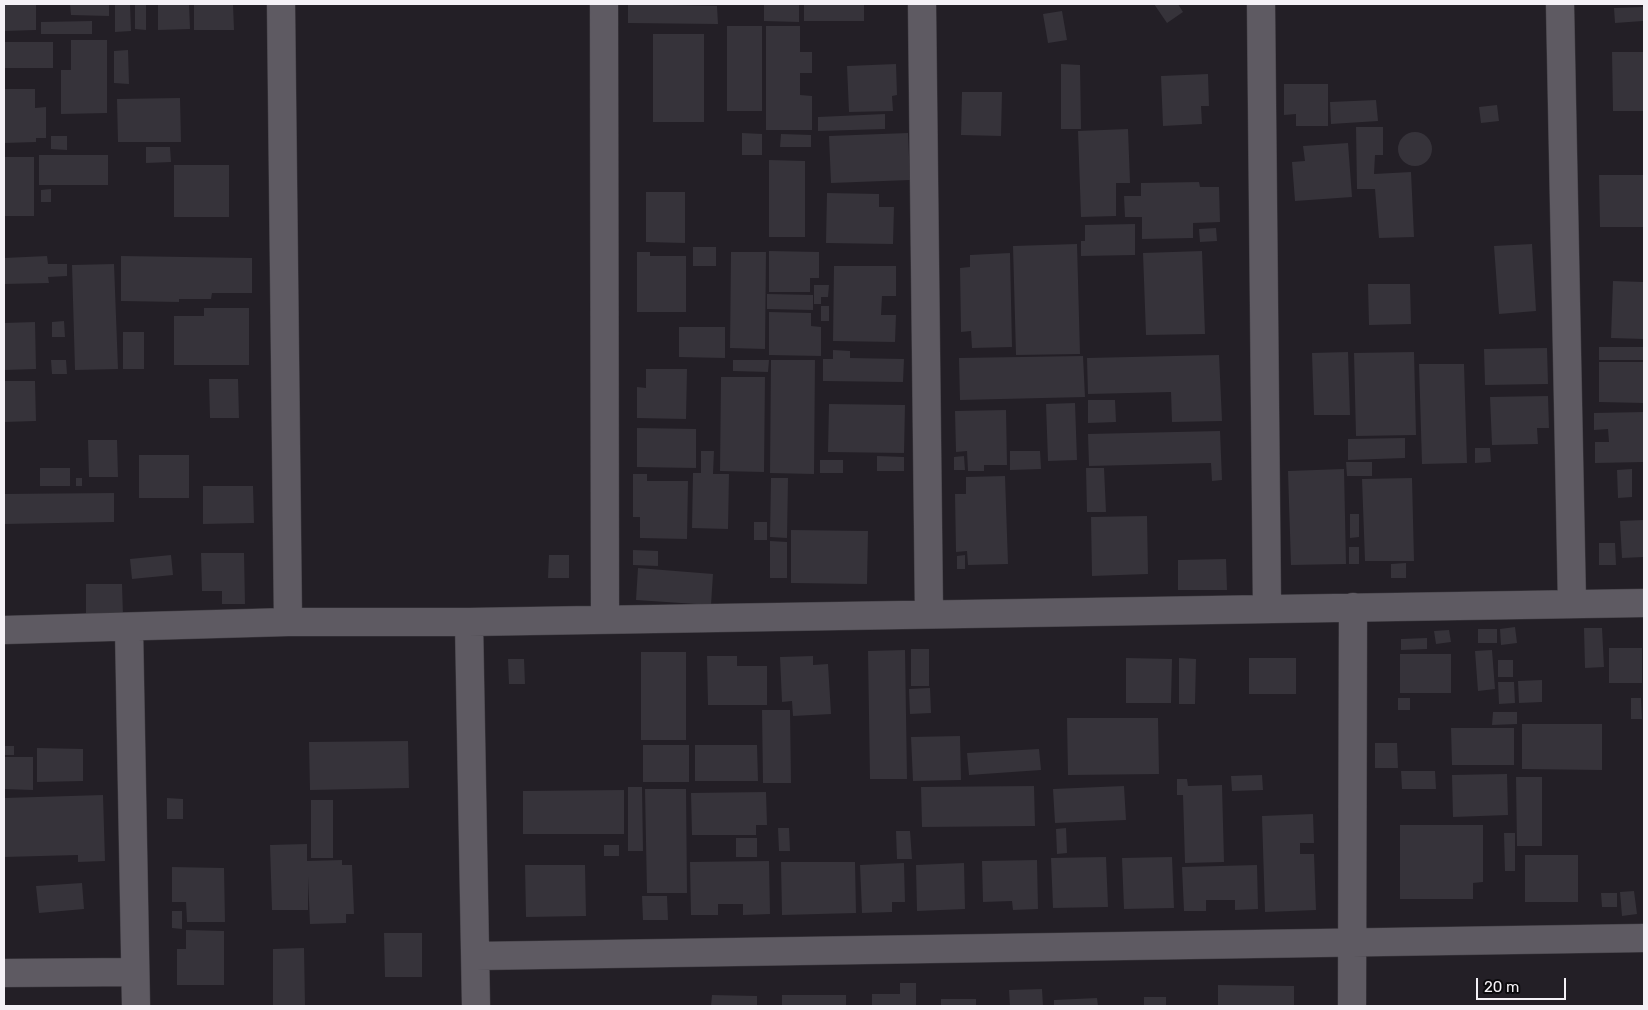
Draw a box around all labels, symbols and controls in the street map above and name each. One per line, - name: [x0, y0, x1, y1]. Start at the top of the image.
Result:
- scale bar: [1478, 968, 1568, 1000]
- text: 20 m: [1484, 978, 1519, 996]

